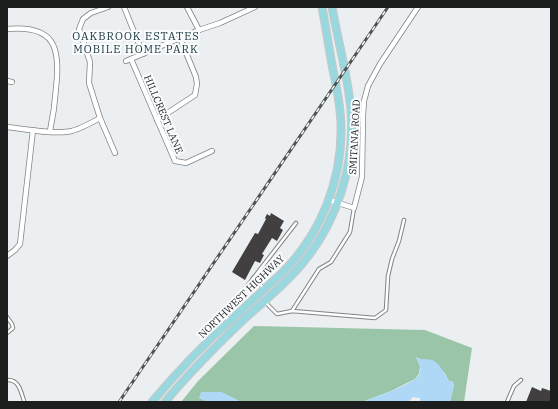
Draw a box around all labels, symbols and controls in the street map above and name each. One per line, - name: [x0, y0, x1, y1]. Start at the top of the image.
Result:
- district label: OAKBROOK ESTATES MOBILE HOME PARK: [72, 29, 200, 56]
- street label: HILLCREST LANE: [141, 73, 186, 156]
- street label: SMITANA ROAD: [346, 99, 363, 175]
- street label: NORTHWEST HIGHWAY: [196, 251, 288, 341]

